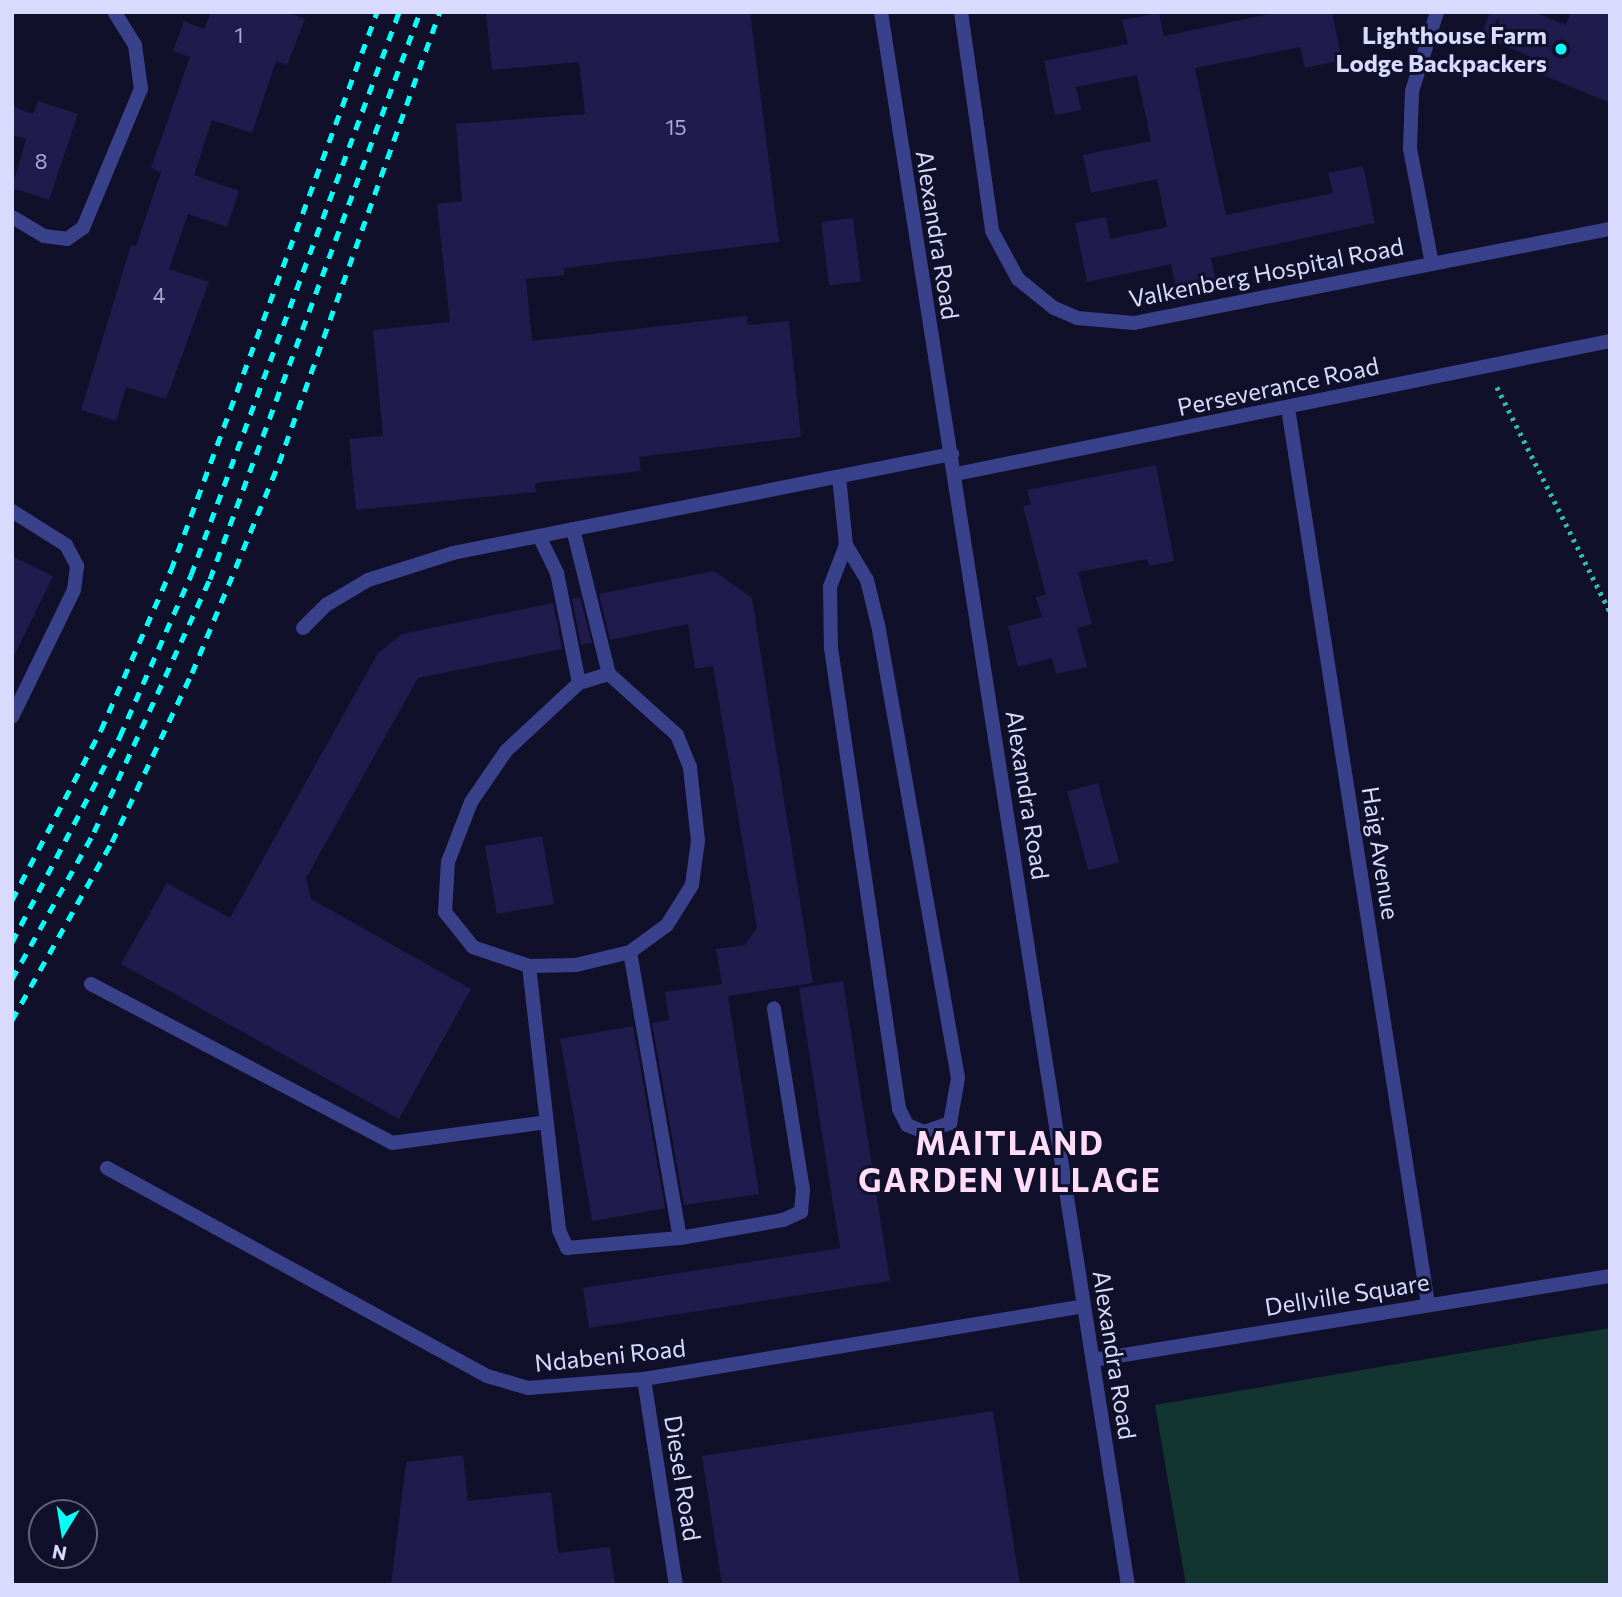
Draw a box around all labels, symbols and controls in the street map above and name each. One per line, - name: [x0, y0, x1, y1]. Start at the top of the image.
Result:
- place label: Lighthouse Farm Lodge Backpackers: [1336, 21, 1547, 77]
- house number: 1: [235, 22, 243, 48]
- marker: Lighthouse Farm Lodge Backpackers: [1553, 41, 1569, 57]
- house number: 15: [665, 114, 687, 140]
- house number: 8: [35, 148, 47, 174]
- street label: Alexandra Road: [910, 148, 966, 322]
- street label: Valkenberg Hospital Road: [1126, 231, 1406, 313]
- house number: 4: [153, 282, 165, 308]
- street label: Perseverance Road: [1175, 351, 1381, 421]
- street label: Alexandra Road: [1000, 708, 1056, 882]
- street label: Haig Avenue: [1356, 784, 1406, 922]
- district label: MAITLAND GARDEN VILLAGE: [860, 1124, 1160, 1199]
- street label: Dellville Square: [1263, 1267, 1431, 1321]
- street label: Alexandra Road: [1087, 1268, 1143, 1442]
- street label: Ndabeni Road: [533, 1333, 687, 1377]
- street label: Diesel Road: [659, 1413, 707, 1543]
- north arrow: [28, 1499, 98, 1569]
- text: N: [50, 1540, 68, 1566]

